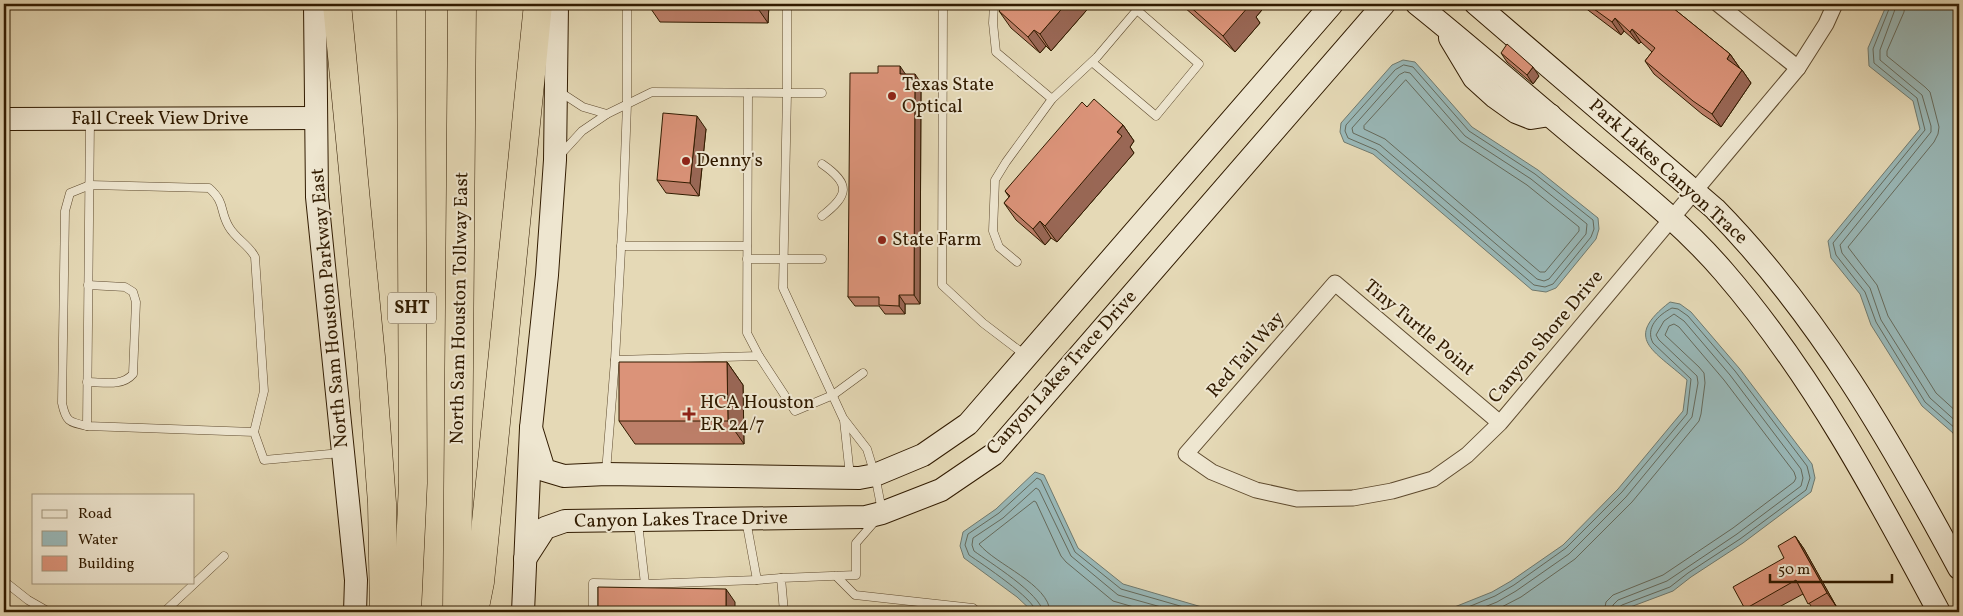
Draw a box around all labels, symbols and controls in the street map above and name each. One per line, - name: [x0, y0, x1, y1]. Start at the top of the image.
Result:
- place label: Texas State Optical: [902, 72, 994, 120]
- marker: Texas State Optical: [886, 90, 898, 102]
- street label: Park Lakes Canyon Trace: [1583, 93, 1753, 251]
- street label: Fall Creek View Drive: [71, 106, 249, 132]
- place label: Denny's: [696, 148, 763, 174]
- marker: Denny's: [680, 155, 692, 167]
- street label: North Sam Houston Parkway East: [305, 167, 355, 449]
- street label: North Sam Houston Tollway East: [445, 171, 475, 445]
- place label: State Farm: [892, 227, 982, 253]
- marker: State Farm: [876, 234, 888, 246]
- street label: Canyon Shore Drive: [1482, 265, 1610, 409]
- street label: Tiny Turtle Point: [1358, 274, 1480, 382]
- street label: Canyon Lakes Trace Drive: [981, 285, 1143, 461]
- road number: SHT: [388, 292, 436, 324]
- street label: Red Tail Way: [1201, 306, 1291, 404]
- place label: HCA Houston ER 24/7: [700, 390, 815, 438]
- marker: HCA Houston ER 24/7: [682, 407, 696, 421]
- legend: [32, 494, 195, 584]
- text: Road: [78, 504, 112, 525]
- street label: Canyon Lakes Trace Drive: [574, 505, 788, 535]
- text: Water: [78, 530, 118, 551]
- scale bar: [1770, 551, 1893, 583]
- text: Building: [78, 554, 135, 575]
- text: 50 m: [1778, 560, 1810, 581]

